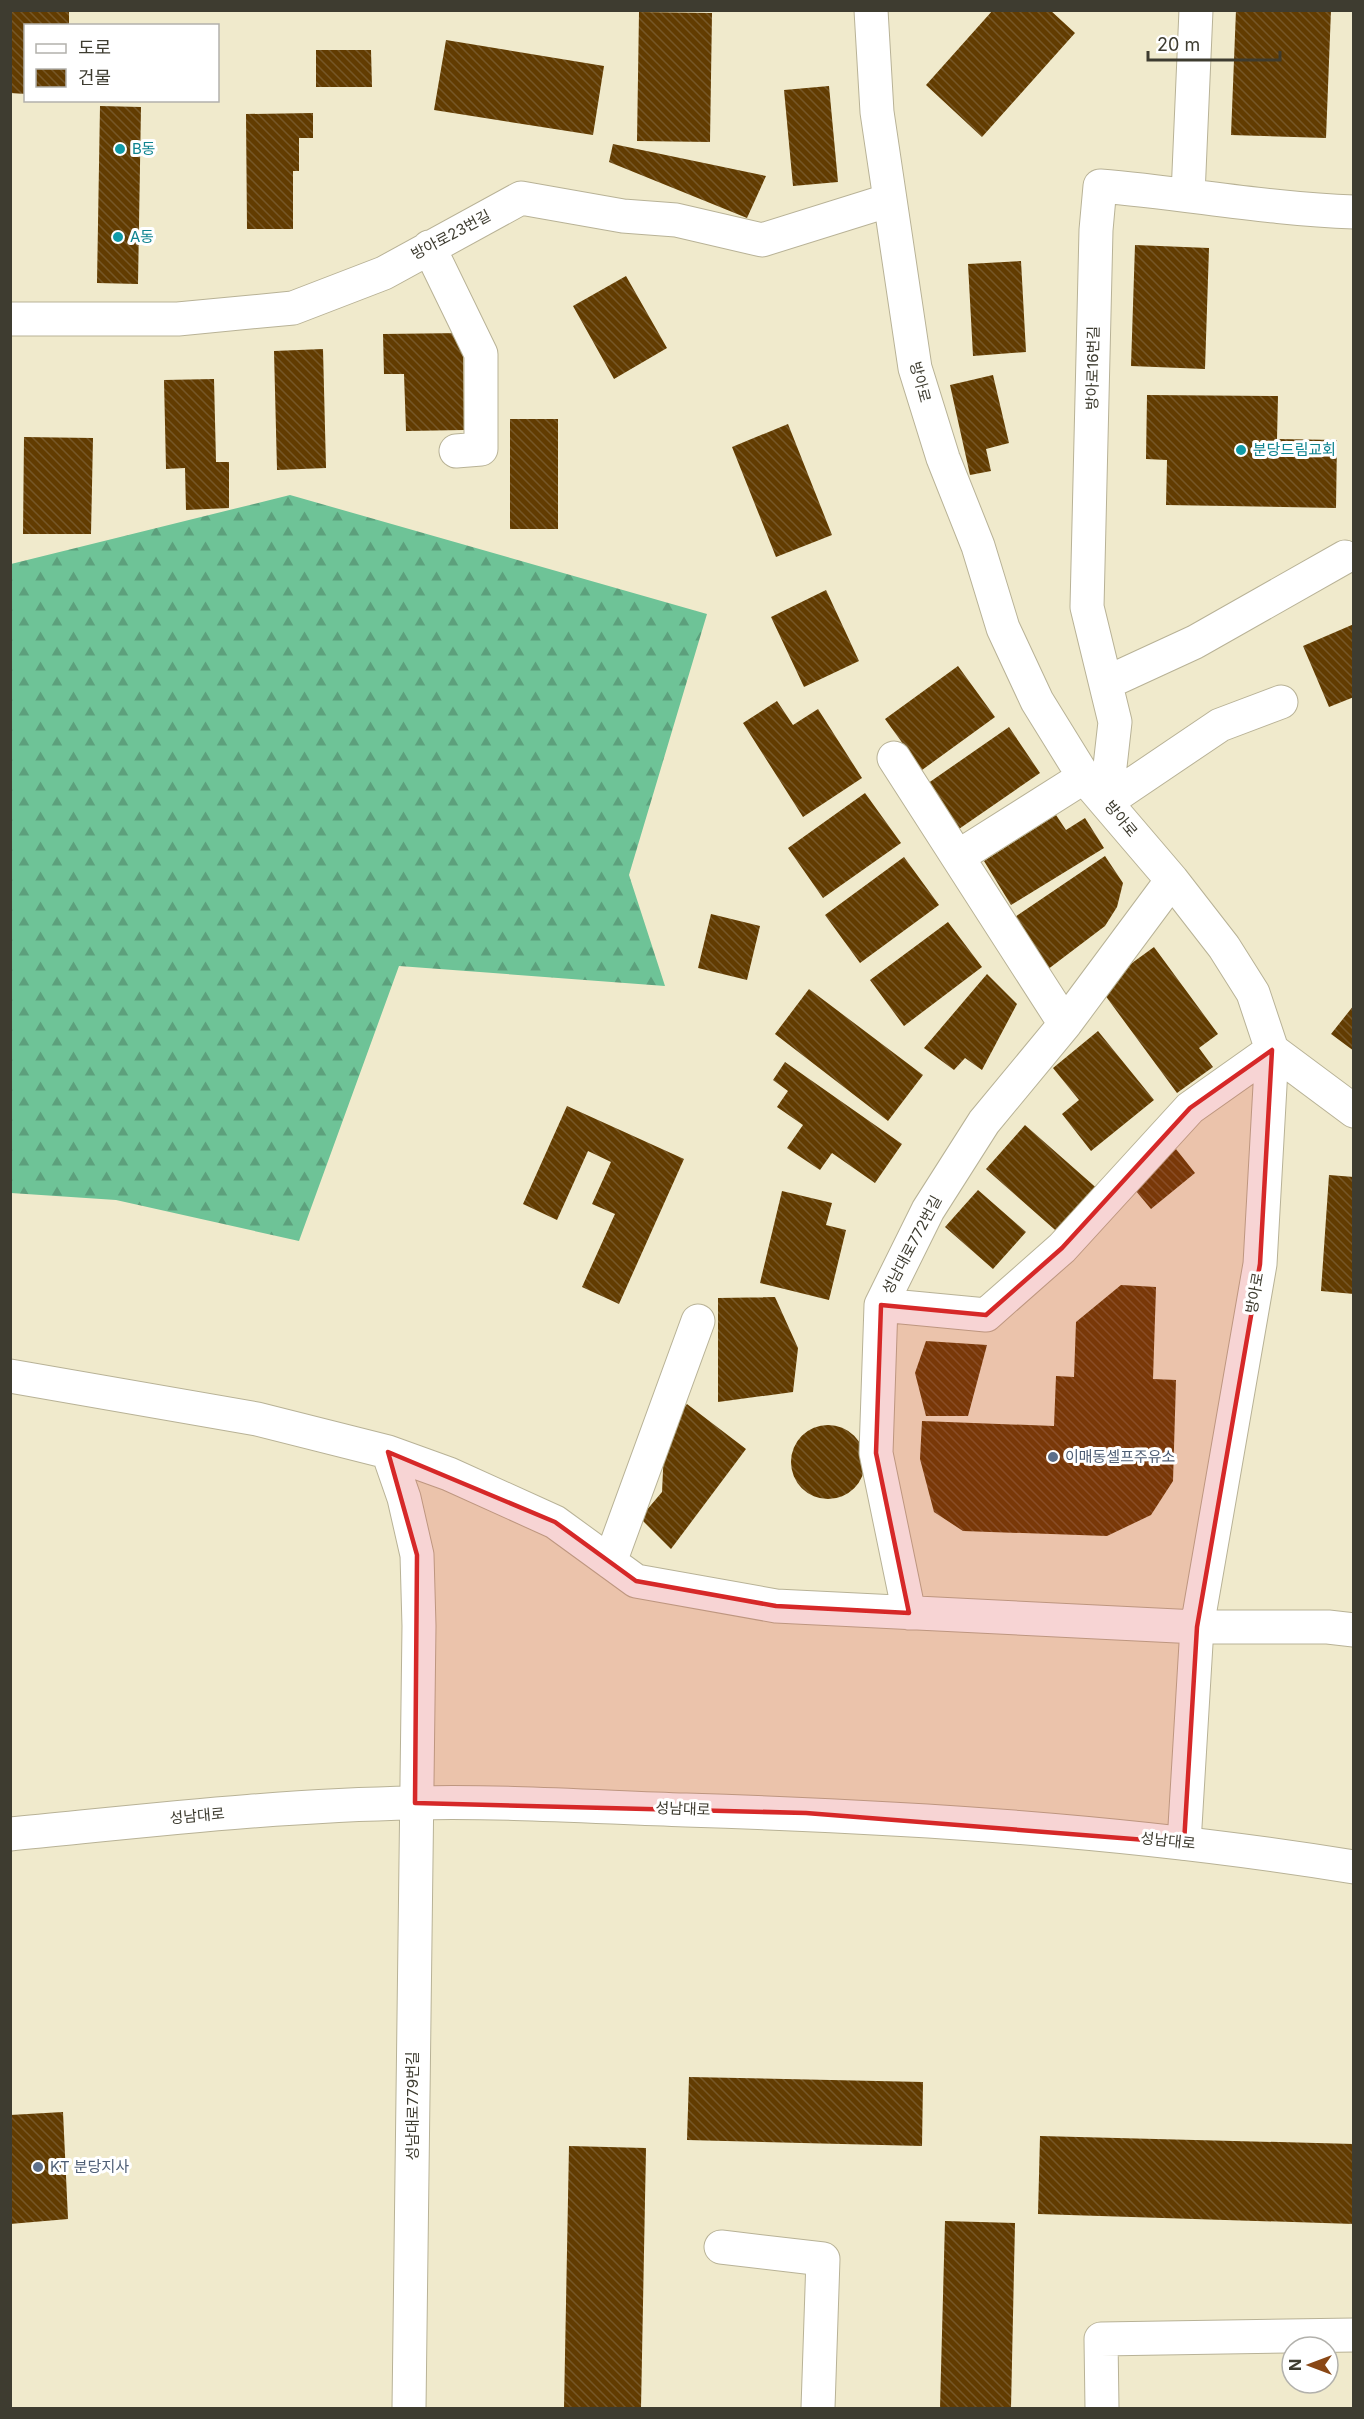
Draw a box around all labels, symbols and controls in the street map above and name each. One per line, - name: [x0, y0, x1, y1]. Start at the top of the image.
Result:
- legend: [24, 24, 219, 102]
- scale bar: [1148, 24, 1280, 62]
- text: 20 m: [1157, 34, 1200, 55]
- text: 도로: [78, 37, 111, 58]
- text: 건물: [78, 67, 111, 88]
- place label: B동: [132, 139, 156, 158]
- marker: B동: [113, 142, 127, 156]
- street label: 방아로23번길: [408, 206, 494, 263]
- place label: A동: [130, 227, 154, 246]
- marker: A동: [111, 230, 125, 244]
- street label: 방아로16번길: [1082, 326, 1103, 410]
- street label: 방아로: [906, 359, 935, 404]
- place label: 분당드림교회: [1253, 440, 1336, 459]
- marker: 분당드림교회: [1234, 443, 1248, 457]
- street label: 방아로: [1101, 797, 1142, 841]
- street label: 성남대로772번길: [878, 1192, 946, 1297]
- street label: 방아로: [1242, 1271, 1267, 1315]
- place label: 이매동셀프주유소: [1065, 1447, 1176, 1466]
- marker: 이매동셀프주유소: [1046, 1450, 1060, 1464]
- street label: 성남대로: [655, 1798, 711, 1819]
- street label: 성남대로: [169, 1804, 225, 1827]
- street label: 성남대로: [1140, 1828, 1196, 1853]
- street label: 성남대로779번길: [403, 2051, 422, 2161]
- place label: KT 분당지사: [50, 2157, 129, 2176]
- marker: KT 분당지사: [31, 2160, 45, 2174]
- north arrow: [1280, 2335, 1340, 2395]
- text: N: [1285, 2359, 1305, 2371]

